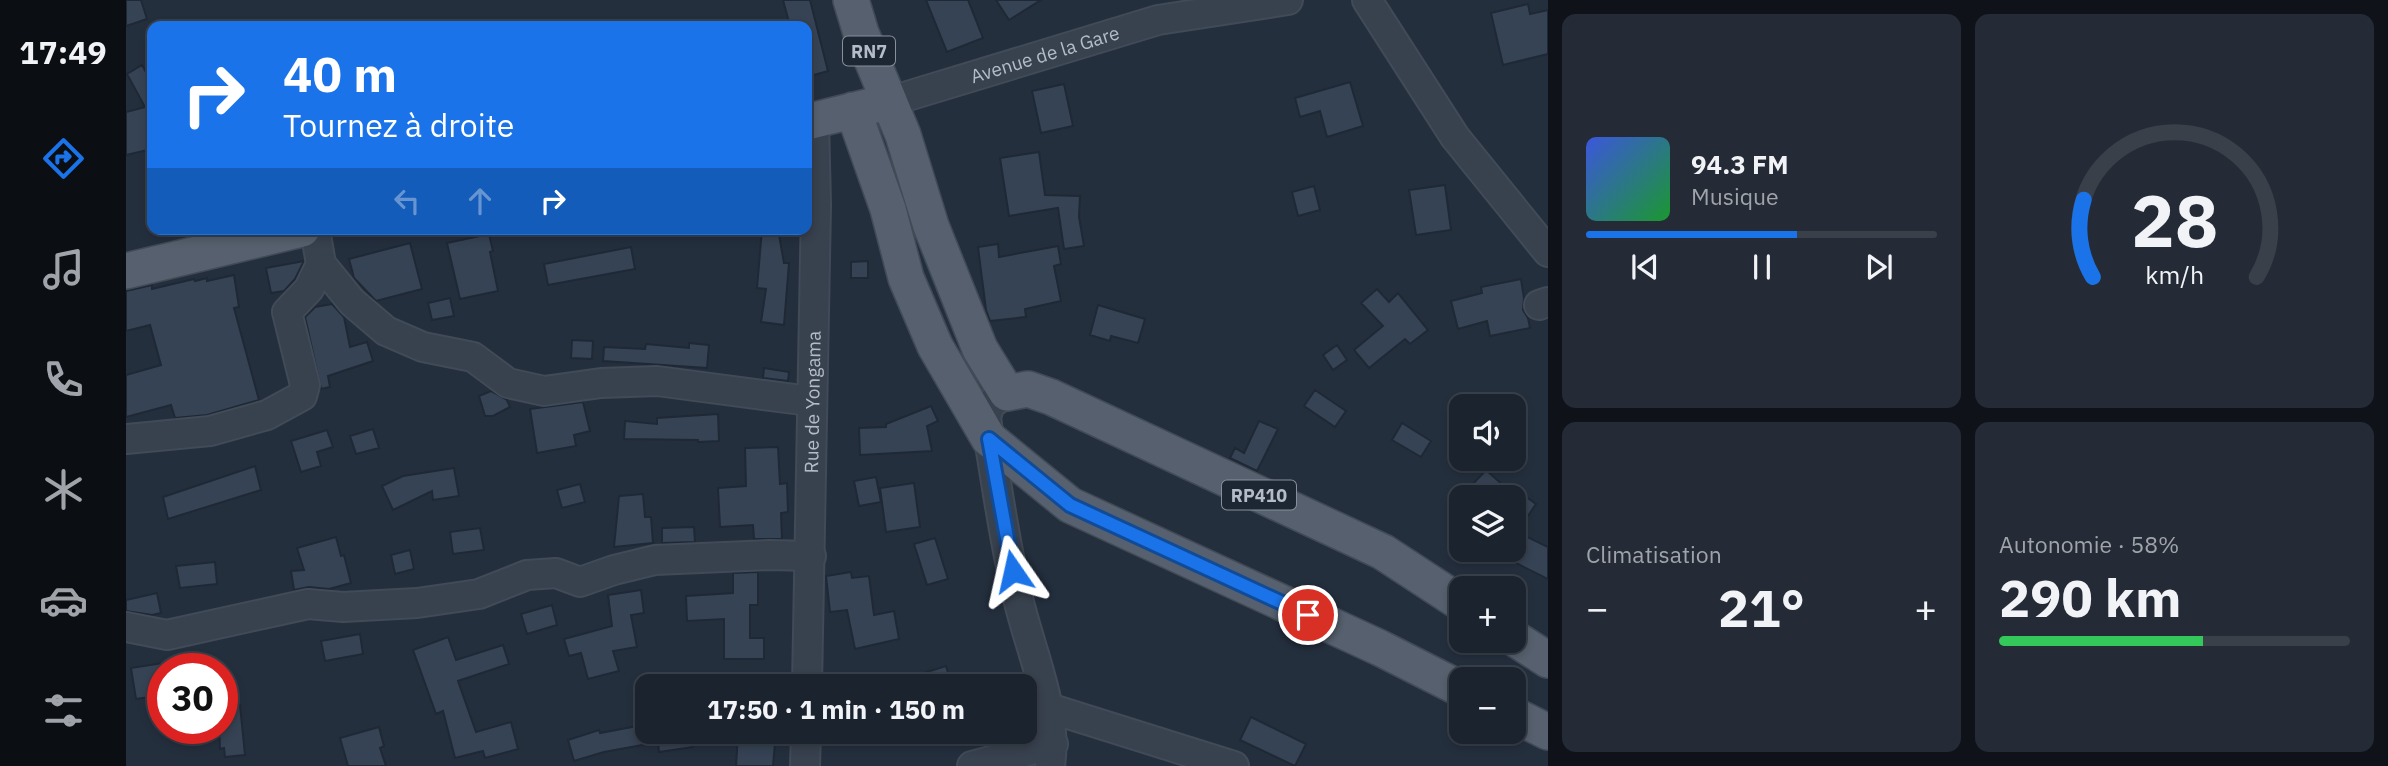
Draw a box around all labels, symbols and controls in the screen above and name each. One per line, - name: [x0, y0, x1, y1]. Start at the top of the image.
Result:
- street label: Avenue de la Gare: [968, 20, 1122, 88]
- text: 17:49: [19, 31, 107, 73]
- road number: RN7: [843, 36, 895, 66]
- text: 40 m: [283, 42, 397, 105]
- icon: right: [168, 49, 259, 140]
- text: Tournez à droite: [283, 104, 514, 146]
- icon: directions: [39, 134, 88, 183]
- text: 94.3 FM: [1691, 147, 1789, 181]
- text: 28: [2131, 173, 2218, 268]
- text: Musique: [1691, 181, 1779, 211]
- icon: left: [388, 182, 426, 220]
- icon: ahead: [461, 182, 499, 220]
- icon: right: [534, 182, 572, 220]
- icon: music: [39, 245, 88, 294]
- icon: previous: [1626, 248, 1664, 286]
- icon: pause: [1743, 248, 1781, 286]
- icon: next: [1860, 248, 1898, 286]
- text: km/h: [2145, 258, 2204, 291]
- street label: Rue de Yongama: [799, 331, 826, 474]
- icon: phone: [39, 355, 88, 404]
- map controls: [1449, 394, 1526, 744]
- button: sound: [1449, 394, 1526, 471]
- icon: climate: [39, 465, 88, 514]
- road number: RP410: [1222, 480, 1296, 509]
- button: layers: [1449, 485, 1526, 562]
- text: Autonomie · 58%: [1999, 529, 2179, 559]
- position arrow: [976, 534, 1050, 608]
- text: Climatisation: [1586, 539, 1722, 569]
- text: 290 km: [1999, 564, 2181, 631]
- text: 21°: [1718, 574, 1805, 641]
- icon: car: [39, 576, 88, 625]
- button: +: [1449, 576, 1526, 653]
- text: −: [1586, 583, 1609, 632]
- text: +: [1914, 583, 1937, 632]
- pin: [1278, 585, 1338, 645]
- icon: arrive: [1289, 596, 1327, 634]
- speed limit sign: 30: [147, 653, 238, 744]
- button: −: [1449, 667, 1526, 744]
- icon: filters: [39, 686, 88, 735]
- text: 17:50 · 1 min · 150 m: [707, 692, 965, 726]

